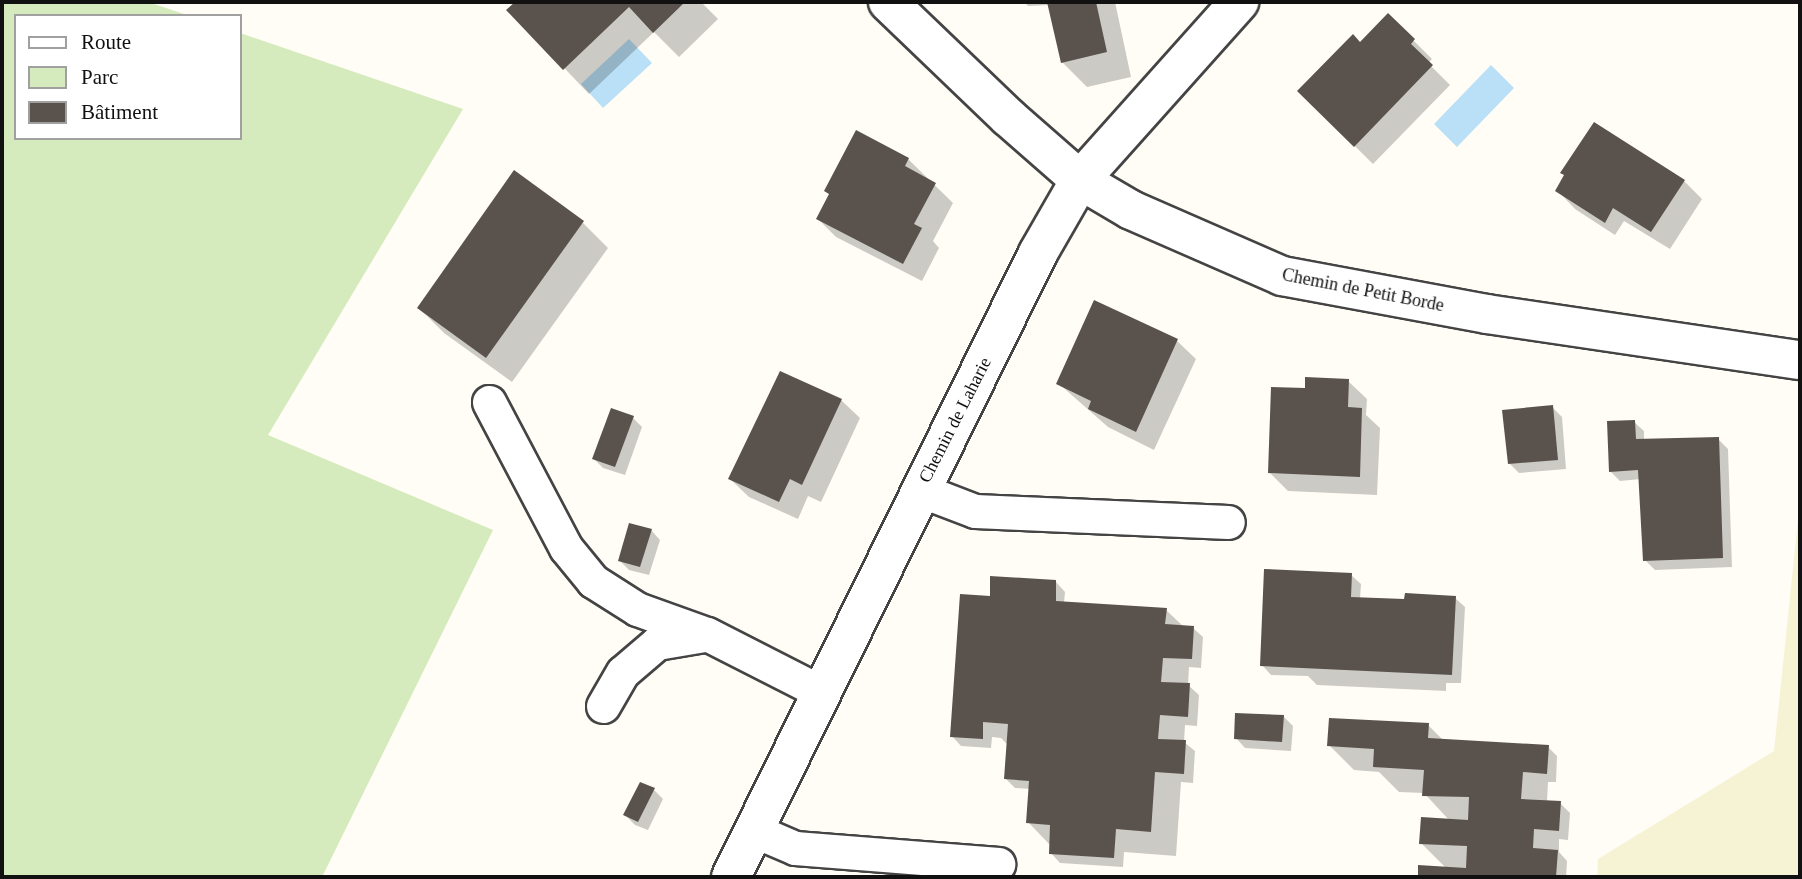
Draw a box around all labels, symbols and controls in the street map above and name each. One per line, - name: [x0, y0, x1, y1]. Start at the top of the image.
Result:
- legend: [14, 14, 242, 140]
- text: Route: [81, 30, 131, 54]
- text: Parc: [81, 65, 118, 89]
- text: Bâtiment: [81, 100, 158, 124]
- street label: Chemin de Petit Borde: [1280, 264, 1446, 316]
- street label: Chemin de Laharie: [914, 354, 996, 486]

